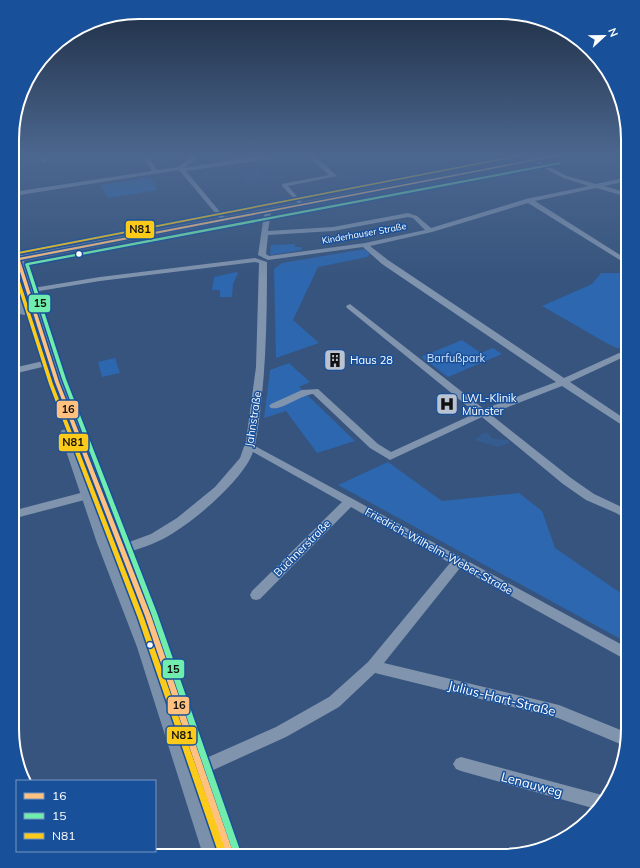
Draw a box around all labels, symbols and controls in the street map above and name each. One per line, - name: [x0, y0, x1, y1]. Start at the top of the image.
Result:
- north arrow: [584, 16, 624, 56]
- text: N: [605, 26, 621, 39]
- line badge: N81: [125, 220, 155, 239]
- street label: Kinderhauser Straße: [321, 220, 407, 246]
- text: N81: [129, 222, 151, 236]
- unlabelled marker: [74, 249, 84, 259]
- line badge: 15: [28, 294, 51, 313]
- text: 15: [33, 296, 47, 310]
- building icon: Haus 28: [322, 347, 348, 373]
- park label: Barfußpark: [427, 351, 485, 365]
- place label: Haus 28: [350, 353, 393, 367]
- street label: Jahnstraße: [242, 390, 264, 448]
- hospital icon: LWL-Klinik Münster: [434, 391, 460, 417]
- place label: LWL-Klinik Münster: [462, 391, 517, 418]
- line badge: 16: [56, 400, 79, 419]
- text: 16: [61, 402, 75, 416]
- line badge: N81: [58, 433, 89, 452]
- text: N81: [62, 435, 84, 449]
- street label: Friedrich-Wilhelm-Weber-Straße: [363, 504, 515, 598]
- street label: Büchnerstraße: [271, 517, 333, 579]
- unlabelled marker: [145, 640, 155, 650]
- line badge: 15: [162, 659, 185, 679]
- text: 15: [166, 662, 180, 676]
- street label: Julius-Hart-Straße: [446, 677, 558, 719]
- line badge: 16: [167, 696, 190, 715]
- text: 16: [172, 698, 186, 712]
- line badge: N81: [166, 726, 197, 745]
- text: N81: [171, 728, 193, 742]
- street label: Lenauweg: [499, 768, 565, 800]
- legend: [16, 780, 156, 852]
- text: 16: [52, 788, 66, 803]
- text: 15: [52, 808, 66, 823]
- text: N81: [52, 828, 75, 843]

